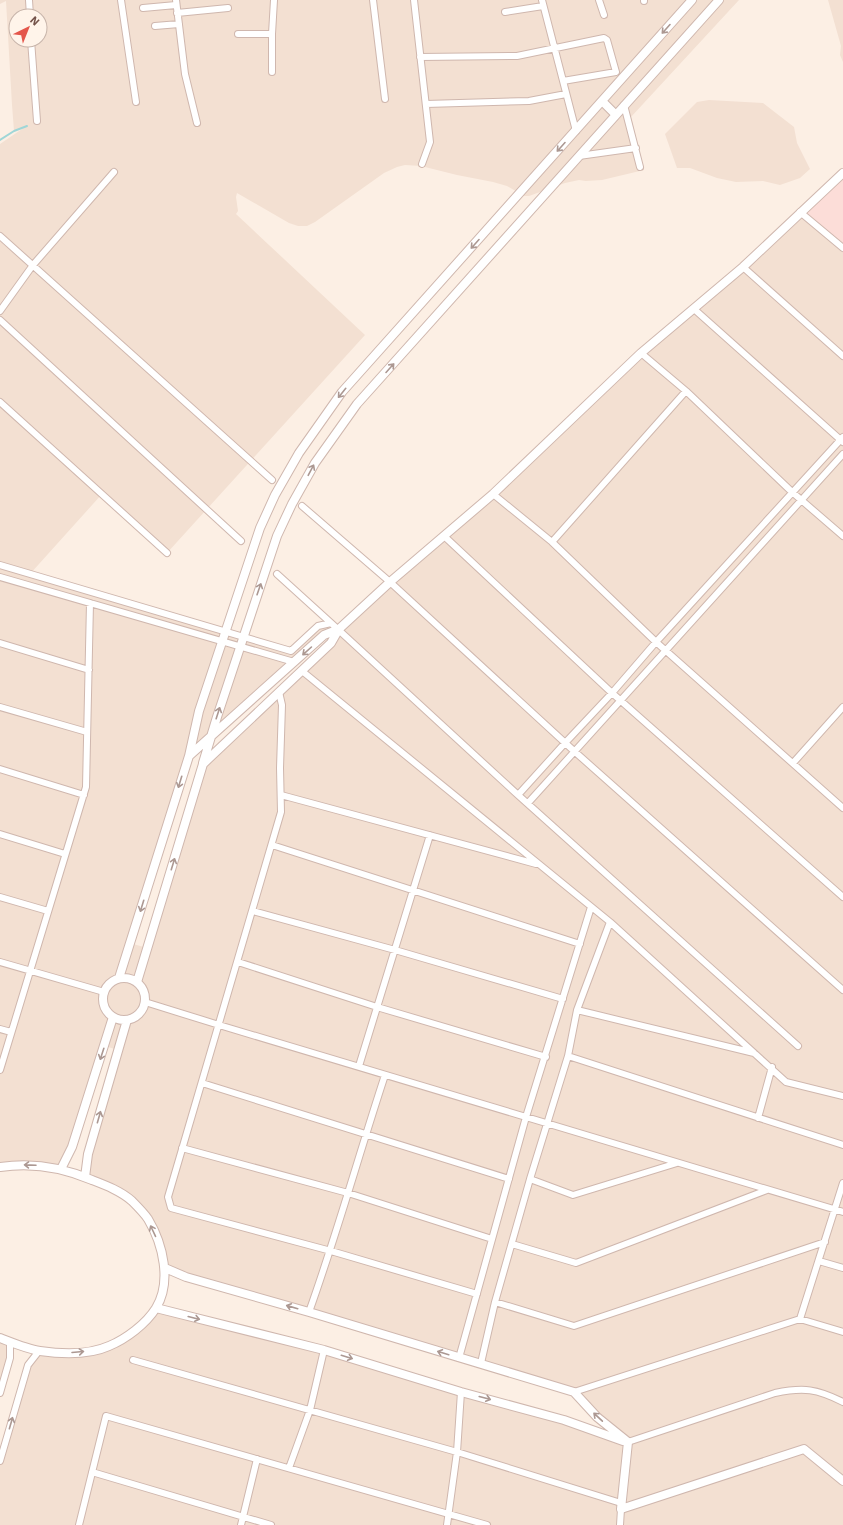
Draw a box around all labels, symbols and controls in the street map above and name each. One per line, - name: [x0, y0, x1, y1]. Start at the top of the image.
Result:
- north arrow: [8, 8, 48, 48]
- text: N: [27, 13, 43, 29]
- one-way arrow: [662, 24, 671, 34]
- one-way arrow: [557, 142, 566, 152]
- one-way arrow: [470, 239, 479, 249]
- one-way arrow: [385, 362, 394, 373]
- one-way arrow: [337, 388, 346, 399]
- one-way arrow: [307, 465, 315, 477]
- one-way arrow: [256, 584, 264, 596]
- one-way arrow: [302, 646, 312, 655]
- one-way arrow: [215, 706, 222, 719]
- one-way arrow: [176, 776, 184, 788]
- one-way arrow: [170, 858, 177, 871]
- one-way arrow: [138, 900, 145, 913]
- one-way arrow: [97, 1048, 105, 1060]
- one-way arrow: [96, 1111, 103, 1124]
- one-way arrow: [24, 1162, 37, 1169]
- one-way arrow: [149, 1225, 156, 1237]
- one-way arrow: [285, 1303, 298, 1310]
- one-way arrow: [187, 1314, 200, 1322]
- one-way arrow: [71, 1348, 84, 1356]
- one-way arrow: [436, 1349, 449, 1356]
- one-way arrow: [340, 1354, 353, 1361]
- one-way arrow: [478, 1395, 491, 1403]
- one-way arrow: [593, 1413, 603, 1422]
- one-way arrow: [8, 1417, 15, 1430]

